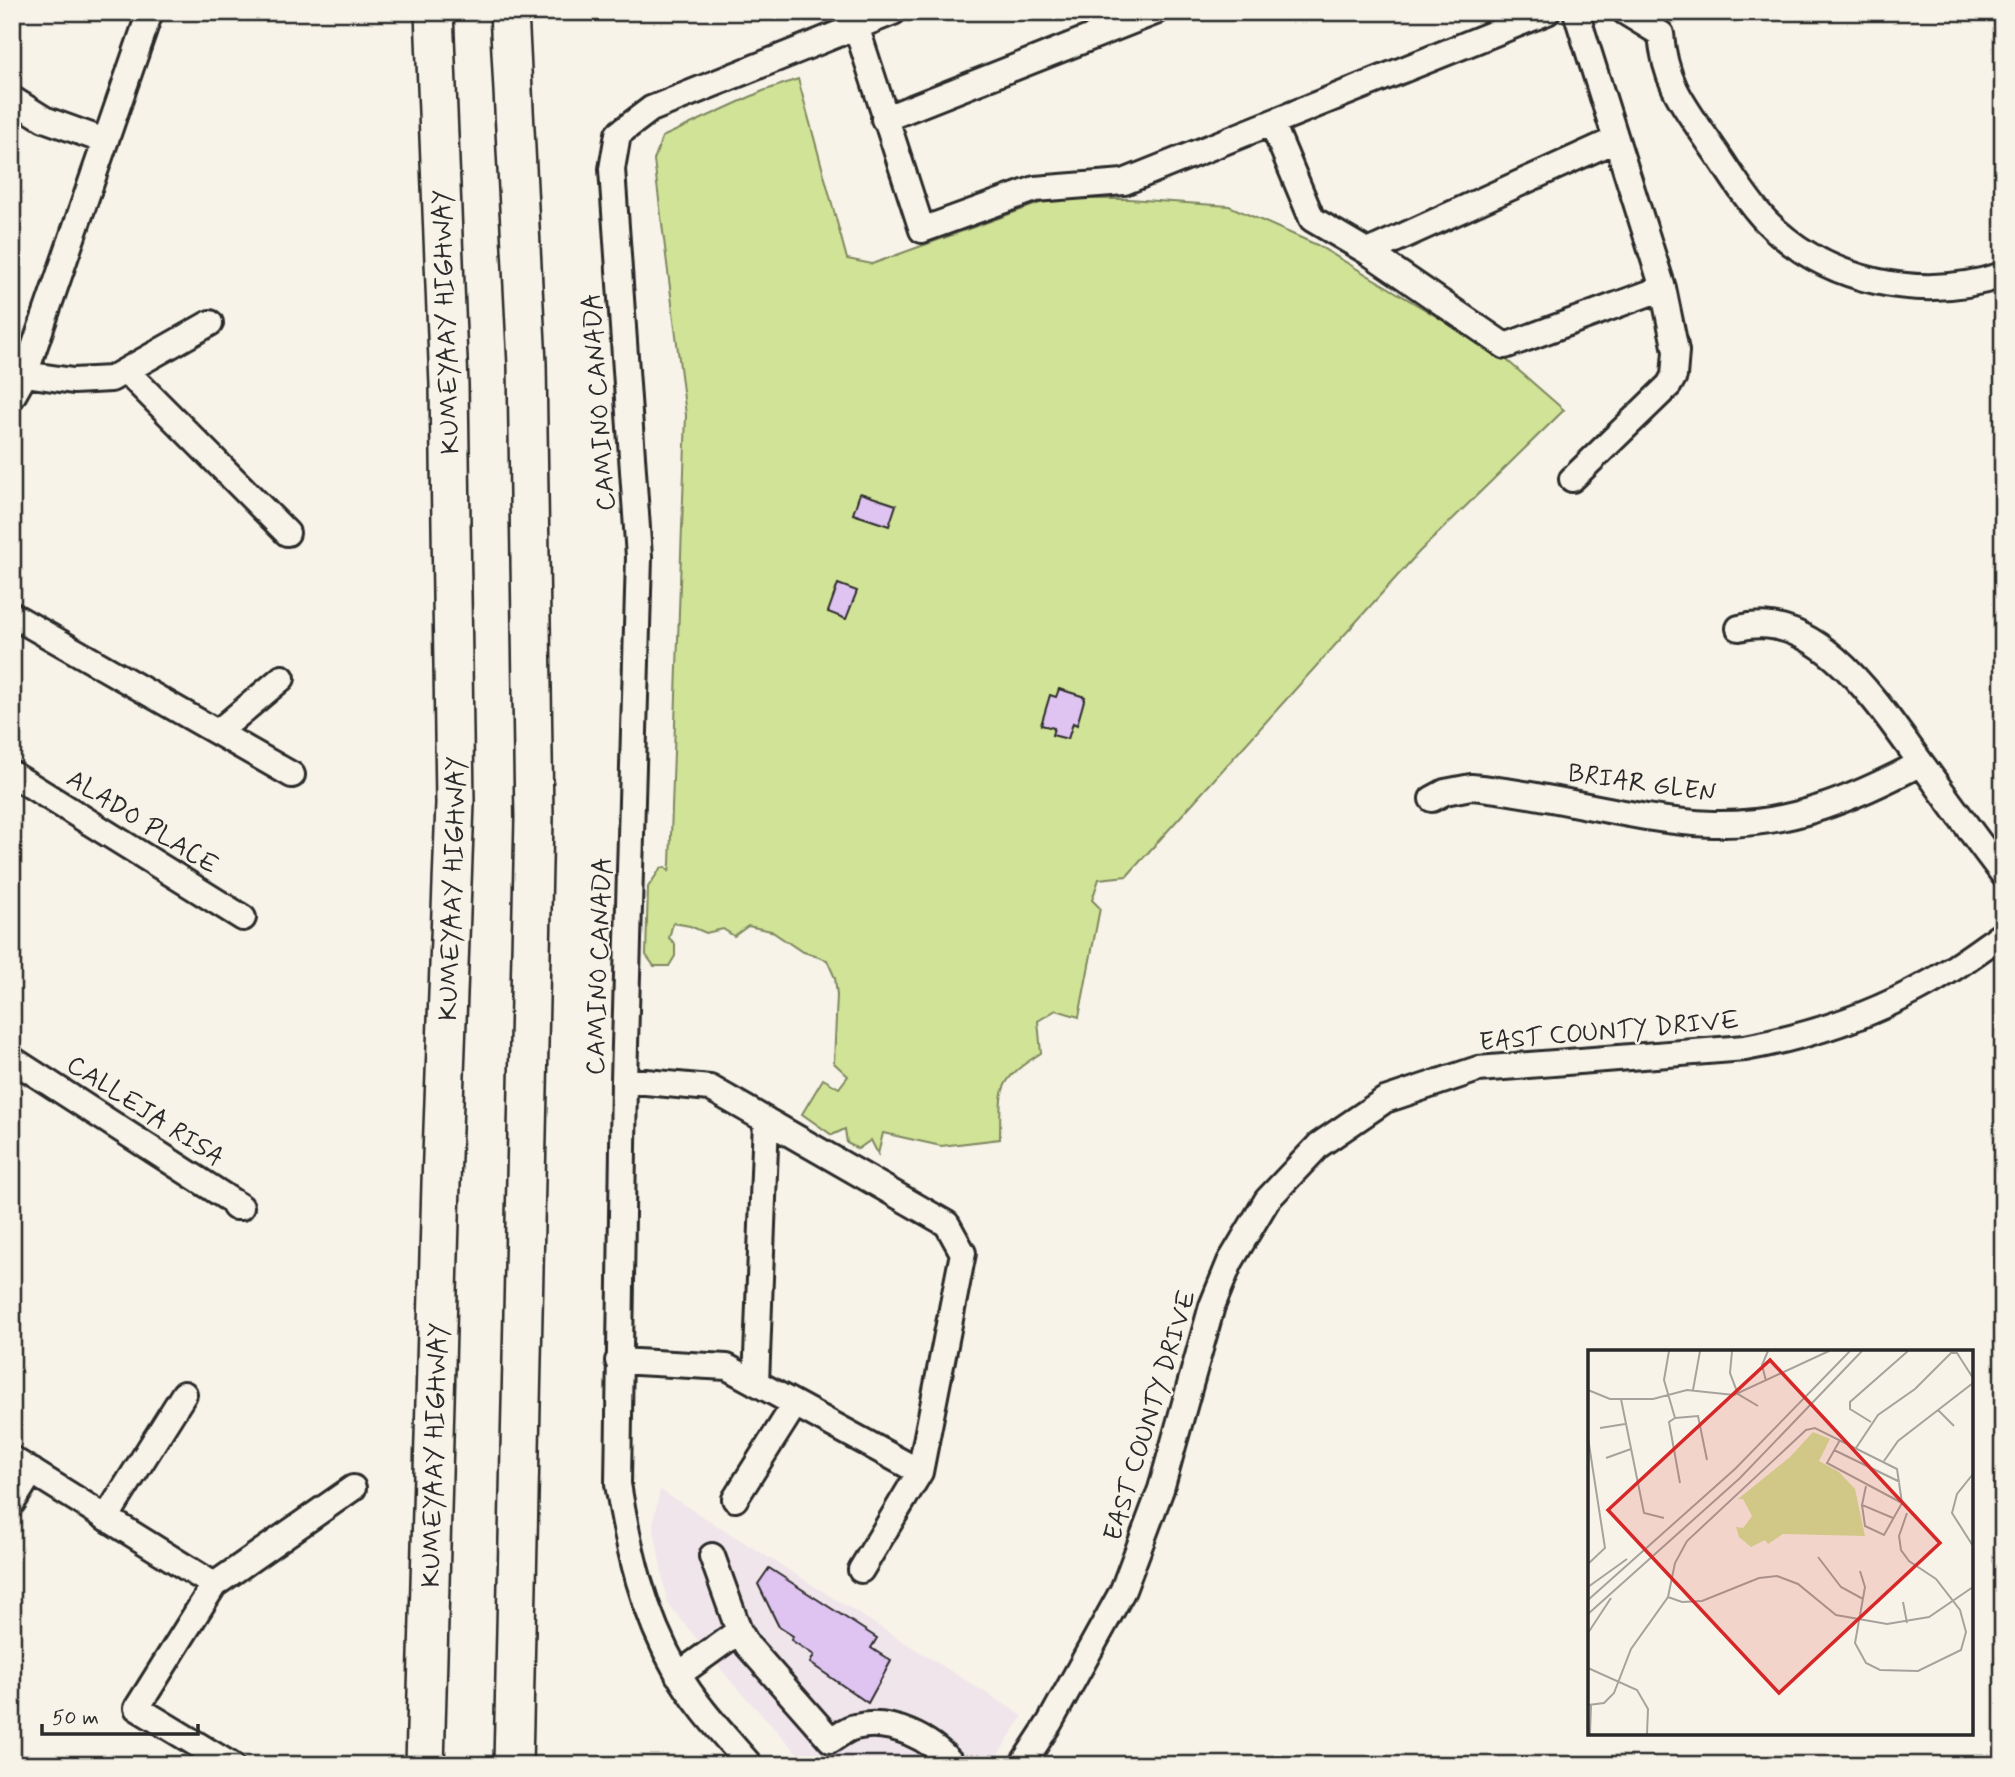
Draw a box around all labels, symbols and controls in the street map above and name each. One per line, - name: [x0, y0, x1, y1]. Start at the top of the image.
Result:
- street label: KUMEYAAY HIGHWAY: [425, 189, 469, 455]
- street label: CAMINO CANADA: [575, 292, 625, 512]
- street label: KUMEYAAY HIGHWAY: [432, 756, 474, 1021]
- street label: BRIAR GLEN: [1566, 757, 1718, 811]
- street label: ALADO PLACE: [60, 762, 224, 883]
- street label: CAMINO CANADA: [579, 856, 621, 1076]
- street label: EAST COUNTY DRIVE: [1478, 1004, 1740, 1060]
- street label: CALLEJA RISA: [60, 1048, 230, 1175]
- street label: EAST COUNTY DRIVE: [1097, 1286, 1205, 1545]
- street label: KUMEYAAY HIGHWAY: [415, 1322, 456, 1588]
- inset map: [1588, 1350, 1973, 1735]
- scale bar: [42, 1693, 198, 1737]
- text: 50 m: [52, 1704, 99, 1732]

